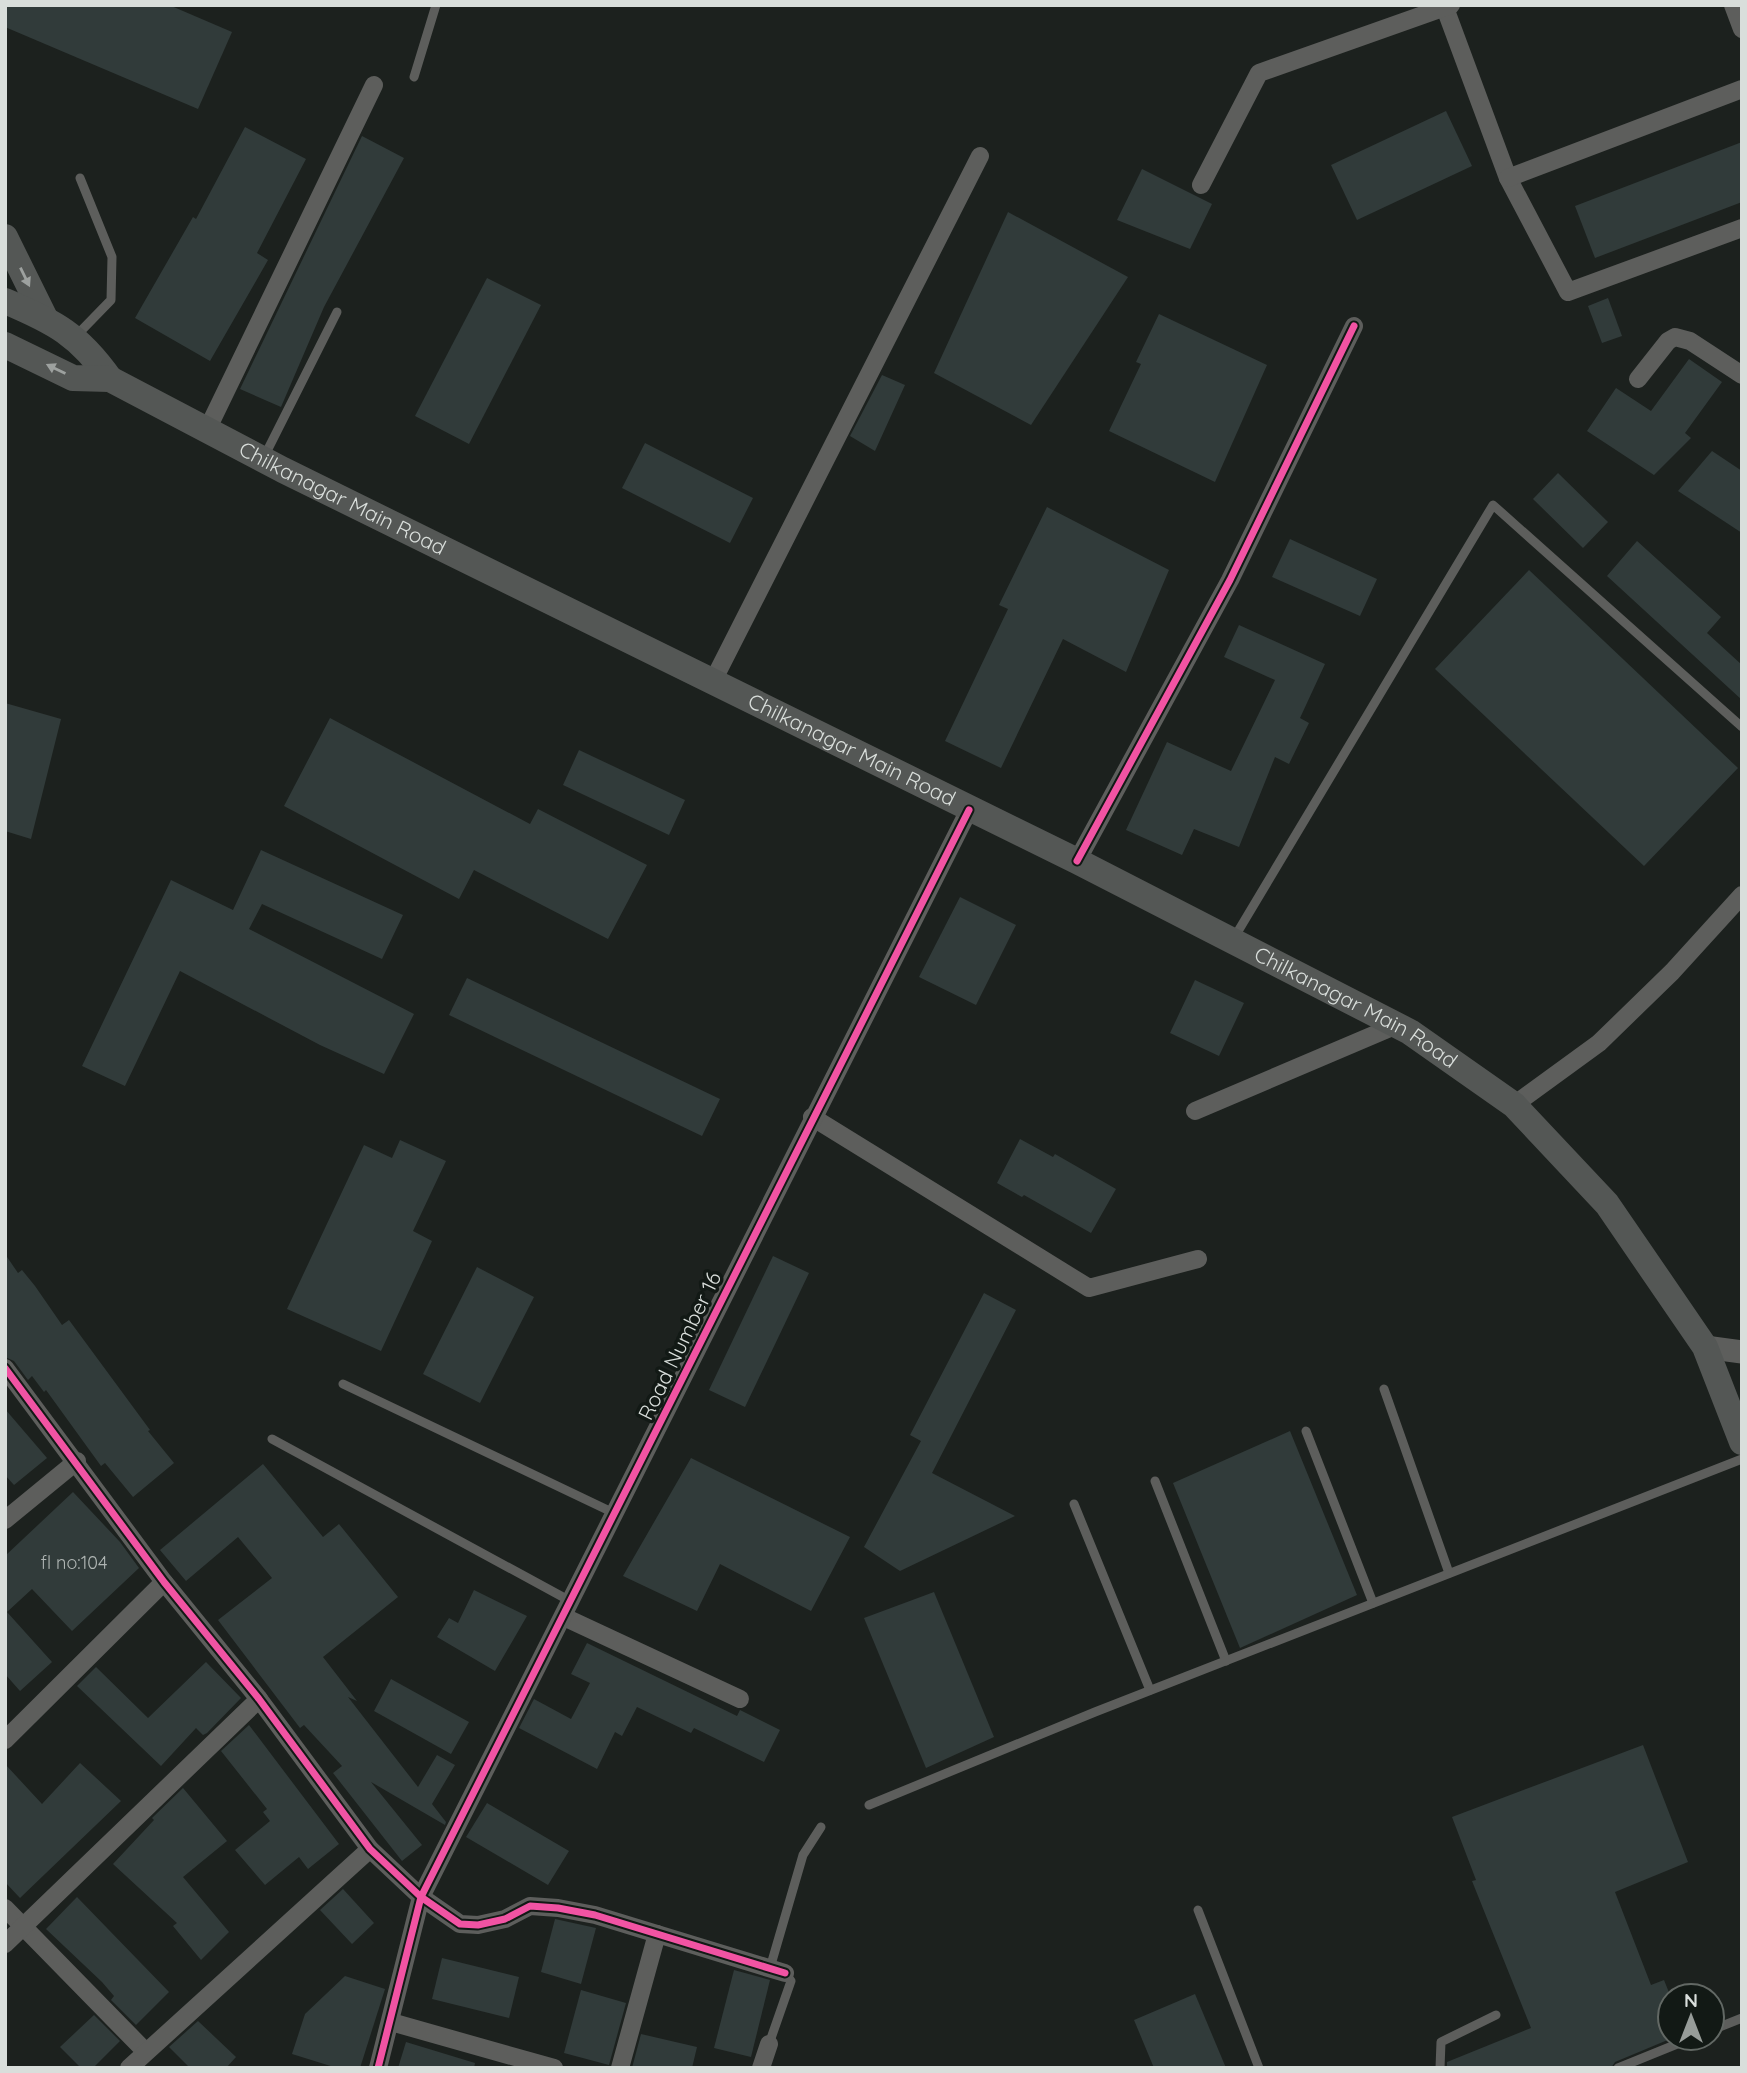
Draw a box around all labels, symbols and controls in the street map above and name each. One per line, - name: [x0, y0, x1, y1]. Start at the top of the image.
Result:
- one-way arrow: [20, 267, 31, 287]
- one-way arrow: [46, 364, 66, 375]
- street label: Chilkanagar Main Road: [235, 435, 451, 560]
- street label: Chilkanagar Main Road: [744, 687, 960, 811]
- street label: Chilkanagar Main Road: [1250, 940, 1463, 1073]
- street label: Road Number 16: [632, 1267, 726, 1424]
- house number: fl no:104: [40, 1551, 108, 1574]
- north arrow: [1656, 1982, 1726, 2052]
- text: N: [1684, 1988, 1698, 2012]

